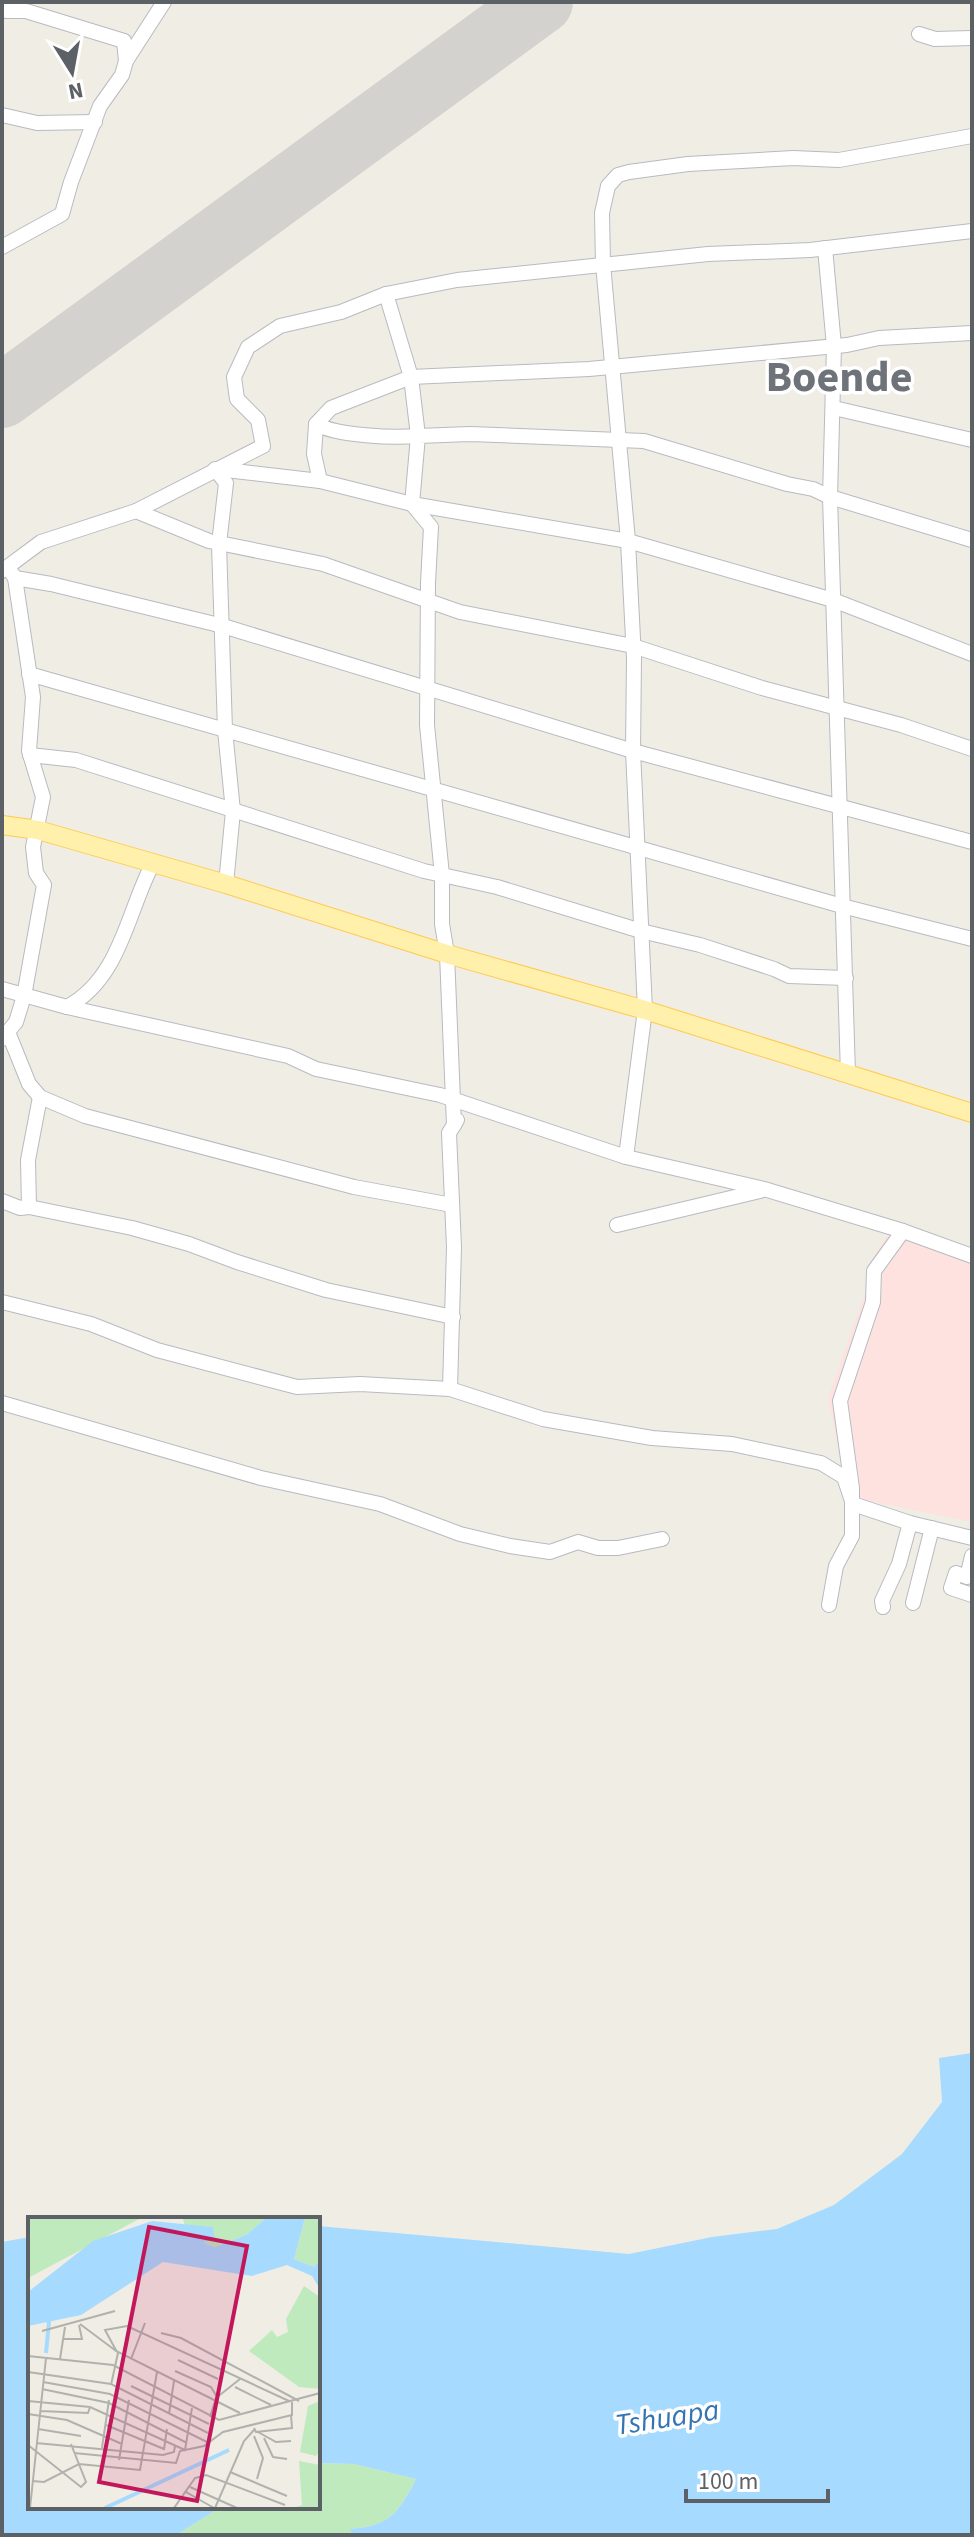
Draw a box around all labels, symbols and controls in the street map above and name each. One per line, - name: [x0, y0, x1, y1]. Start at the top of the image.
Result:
- north arrow: [32, 32, 112, 112]
- text: N: [65, 74, 86, 108]
- district label: Boende: [765, 346, 913, 409]
- inset map: [28, 2217, 320, 2509]
- water label: Tshuapa: [612, 2388, 722, 2447]
- scale bar: [686, 2453, 828, 2503]
- text: 100 m: [698, 2464, 758, 2499]

